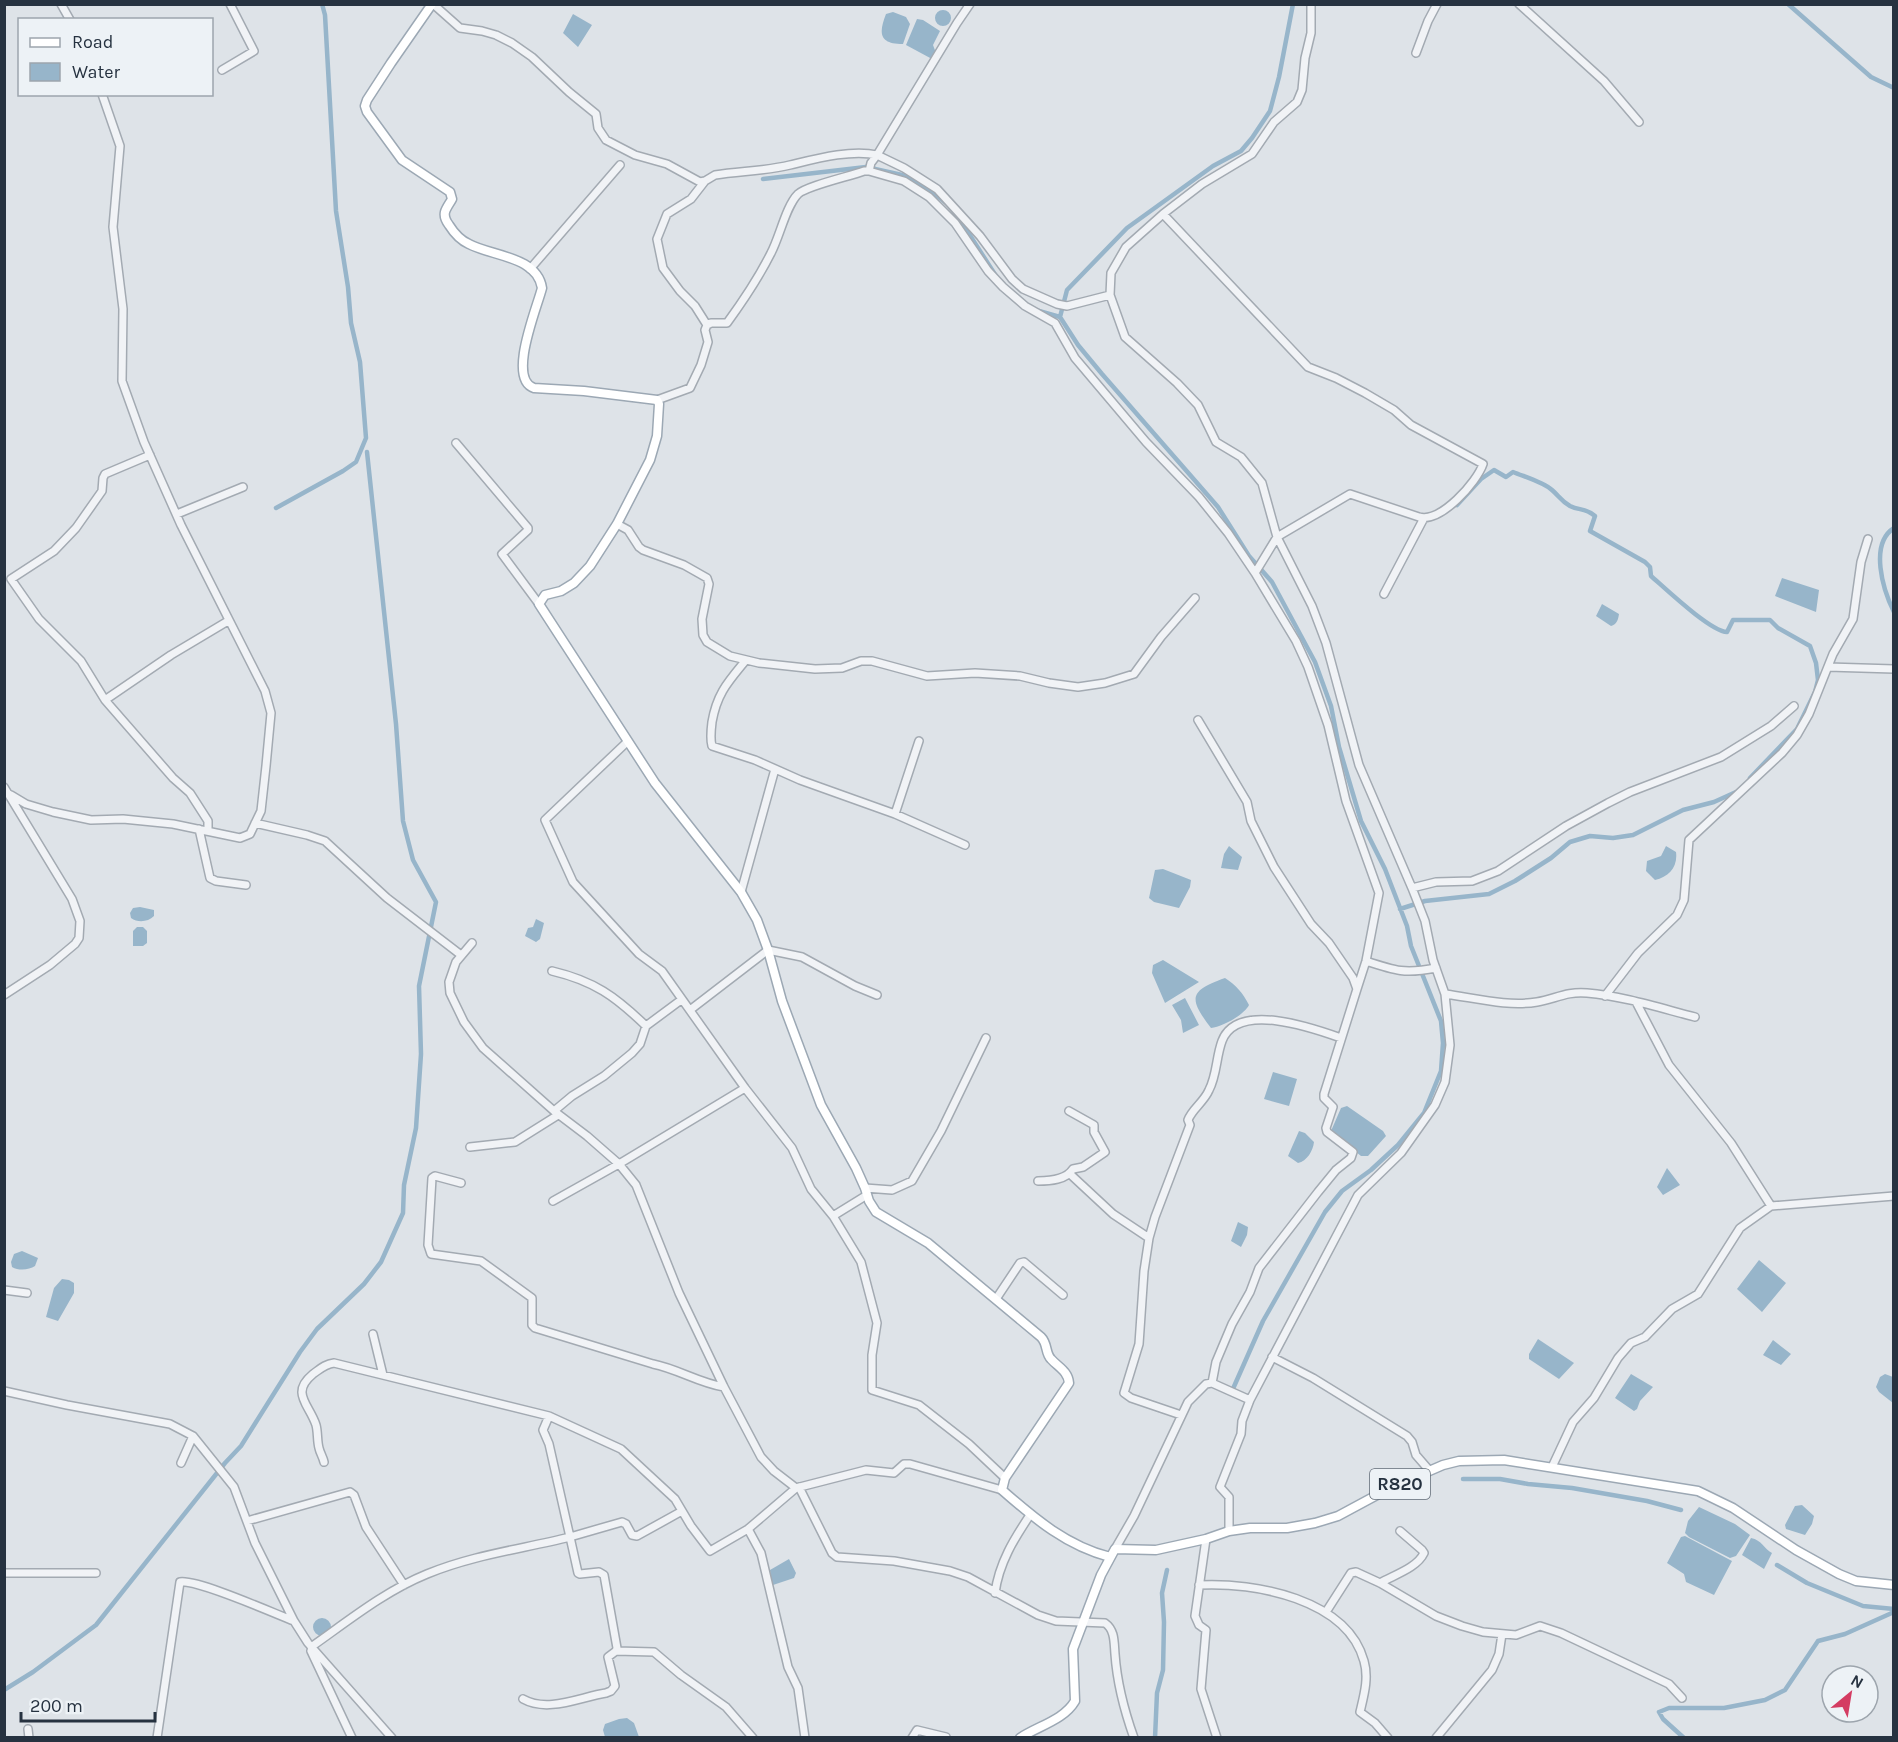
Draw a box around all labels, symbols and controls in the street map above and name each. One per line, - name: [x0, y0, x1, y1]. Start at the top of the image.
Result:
- legend: [18, 18, 213, 96]
- text: Road: [72, 31, 113, 53]
- text: Water: [72, 61, 120, 83]
- road number: R820: [1370, 1469, 1430, 1499]
- north arrow: [1820, 1664, 1880, 1724]
- text: N: [1848, 1670, 1867, 1693]
- scale bar: [21, 1685, 154, 1723]
- text: 200 m: [30, 1695, 83, 1717]

